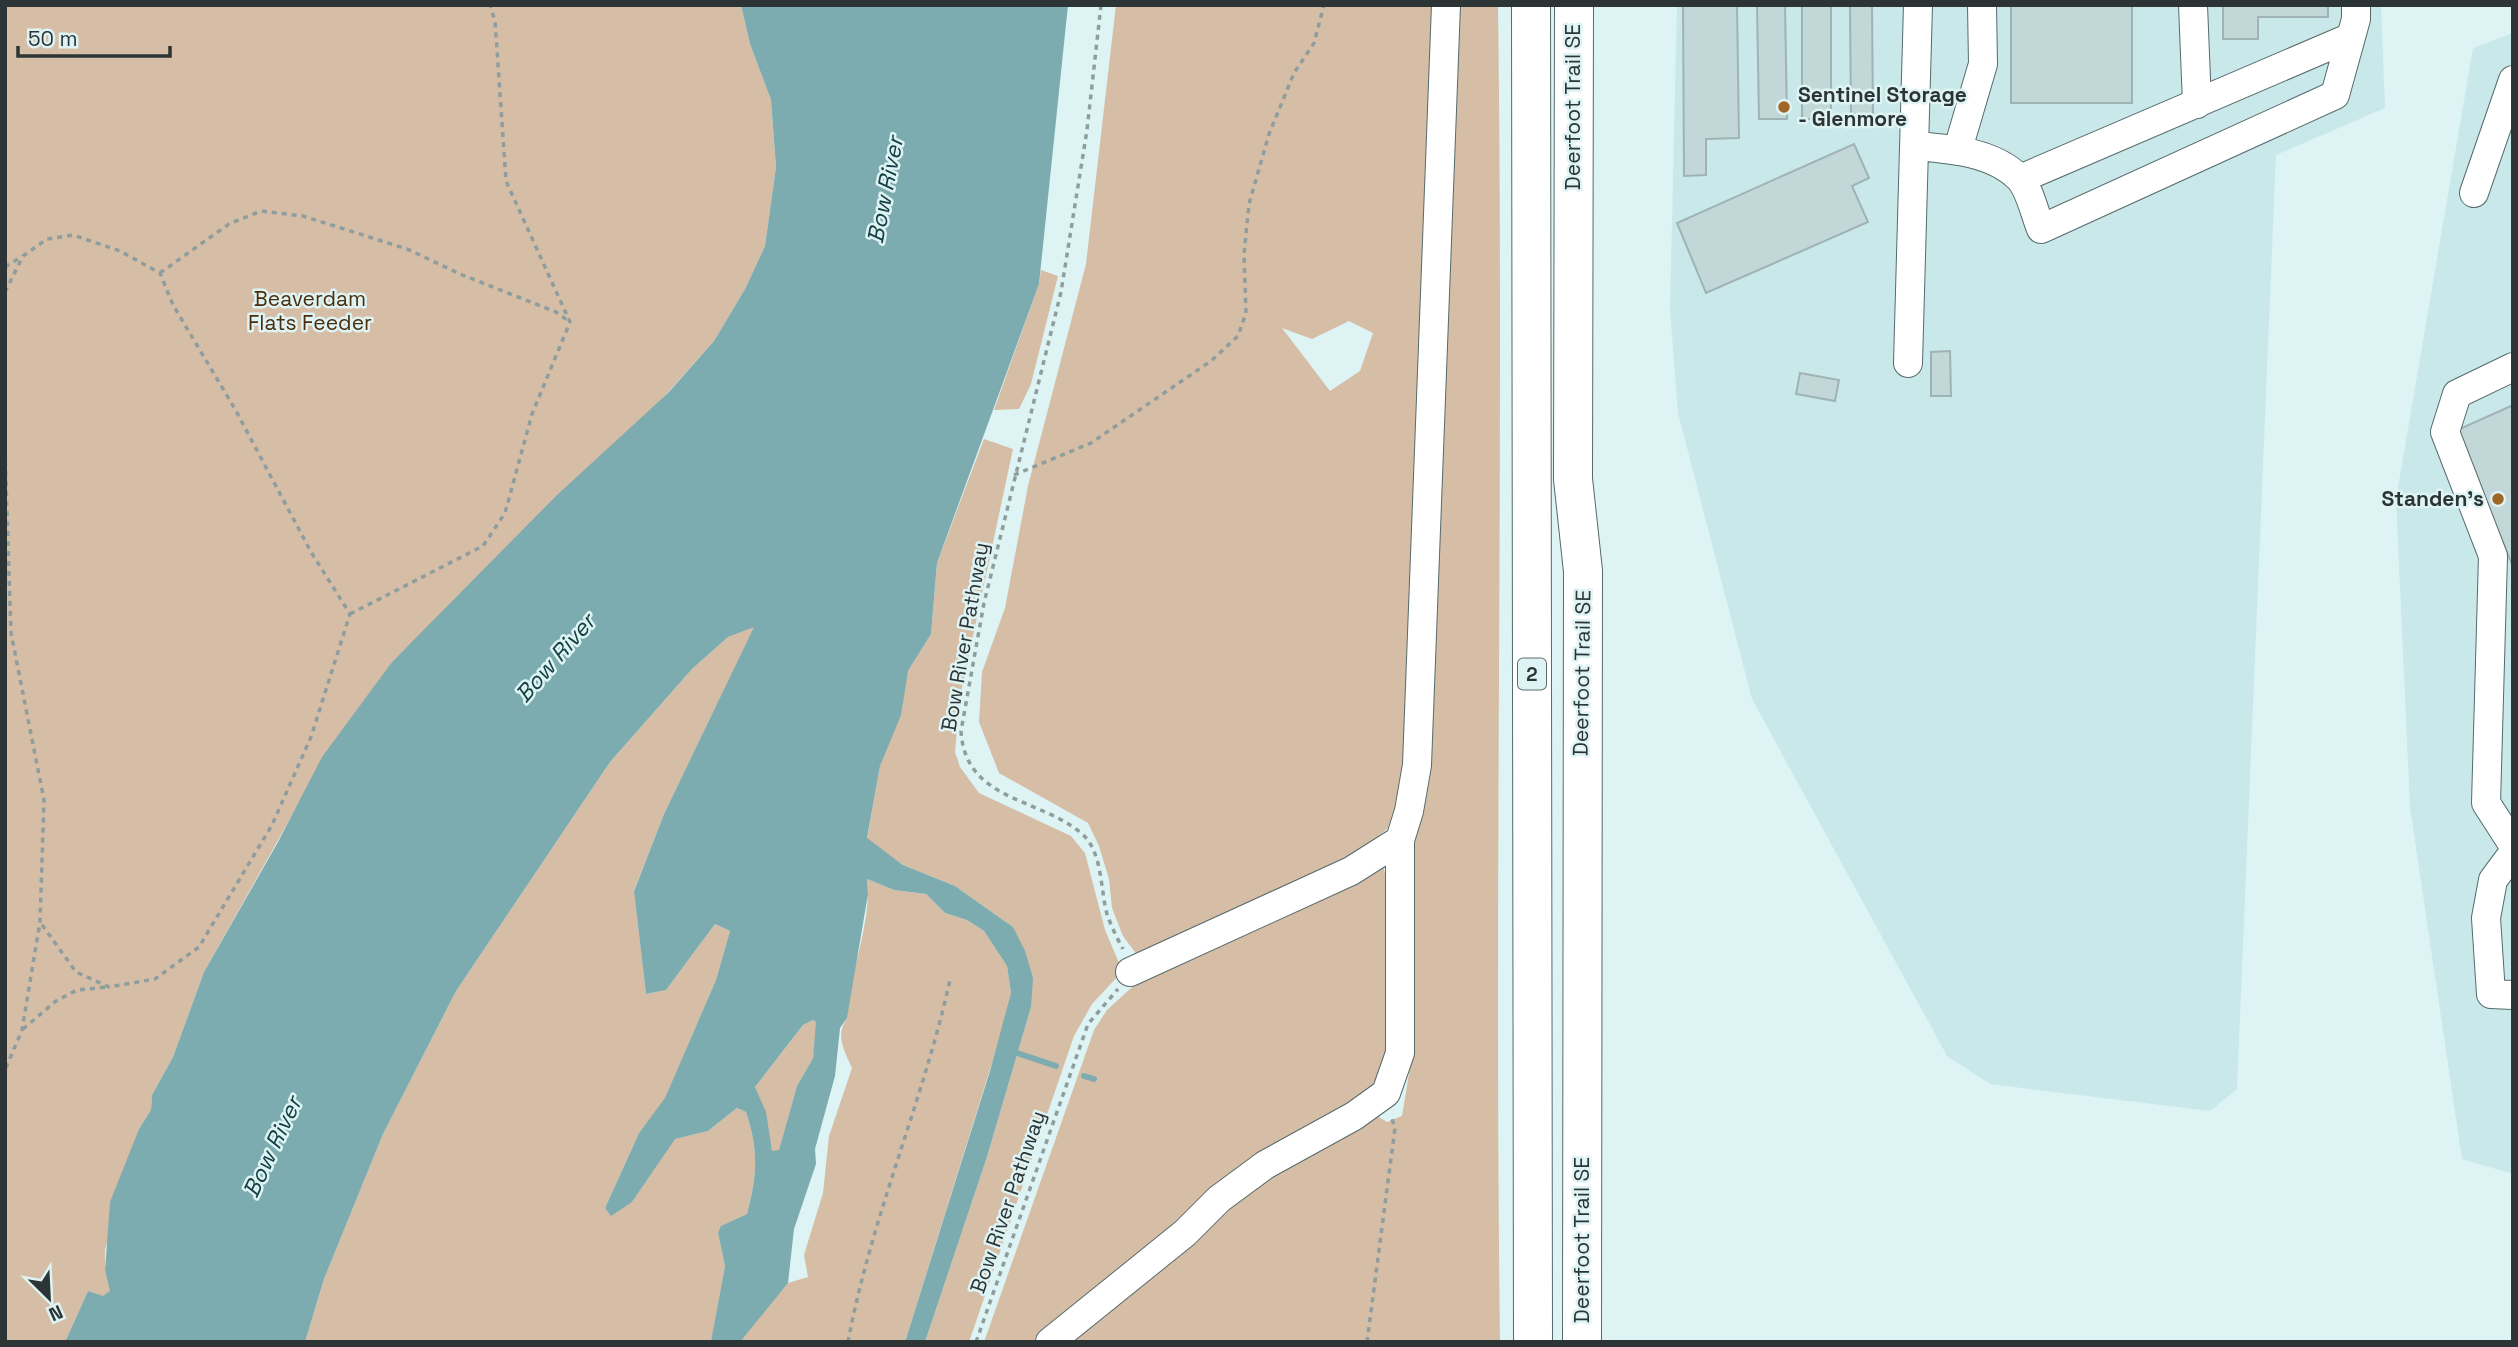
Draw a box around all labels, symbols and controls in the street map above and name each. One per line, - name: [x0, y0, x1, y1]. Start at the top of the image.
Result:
- scale bar: [18, 14, 170, 58]
- street label: Deerfoot Trail SE: [1559, 24, 1586, 190]
- text: 50 m: [28, 25, 78, 52]
- place label: Sentinel Storage - Glenmore: [1798, 81, 1967, 132]
- marker: Sentinel Storage - Glenmore: [1776, 99, 1792, 115]
- water label: Bow River: [860, 132, 910, 246]
- park label: Beaverdam Flats Feeder: [248, 285, 372, 336]
- place label: Standen's: [2382, 485, 2484, 512]
- marker: Standen's: [2490, 491, 2506, 507]
- street label: Bow River Pathway: [935, 540, 994, 734]
- street label: Deerfoot Trail SE: [1567, 590, 1596, 756]
- water label: Bow River: [508, 606, 603, 709]
- road number: 2: [1518, 659, 1546, 690]
- water label: Bow River: [236, 1090, 309, 1202]
- street label: Bow River Pathway: [964, 1107, 1051, 1297]
- street label: Deerfoot Trail SE: [1568, 1157, 1595, 1323]
- north arrow: [14, 1263, 84, 1333]
- text: N: [45, 1299, 67, 1327]

